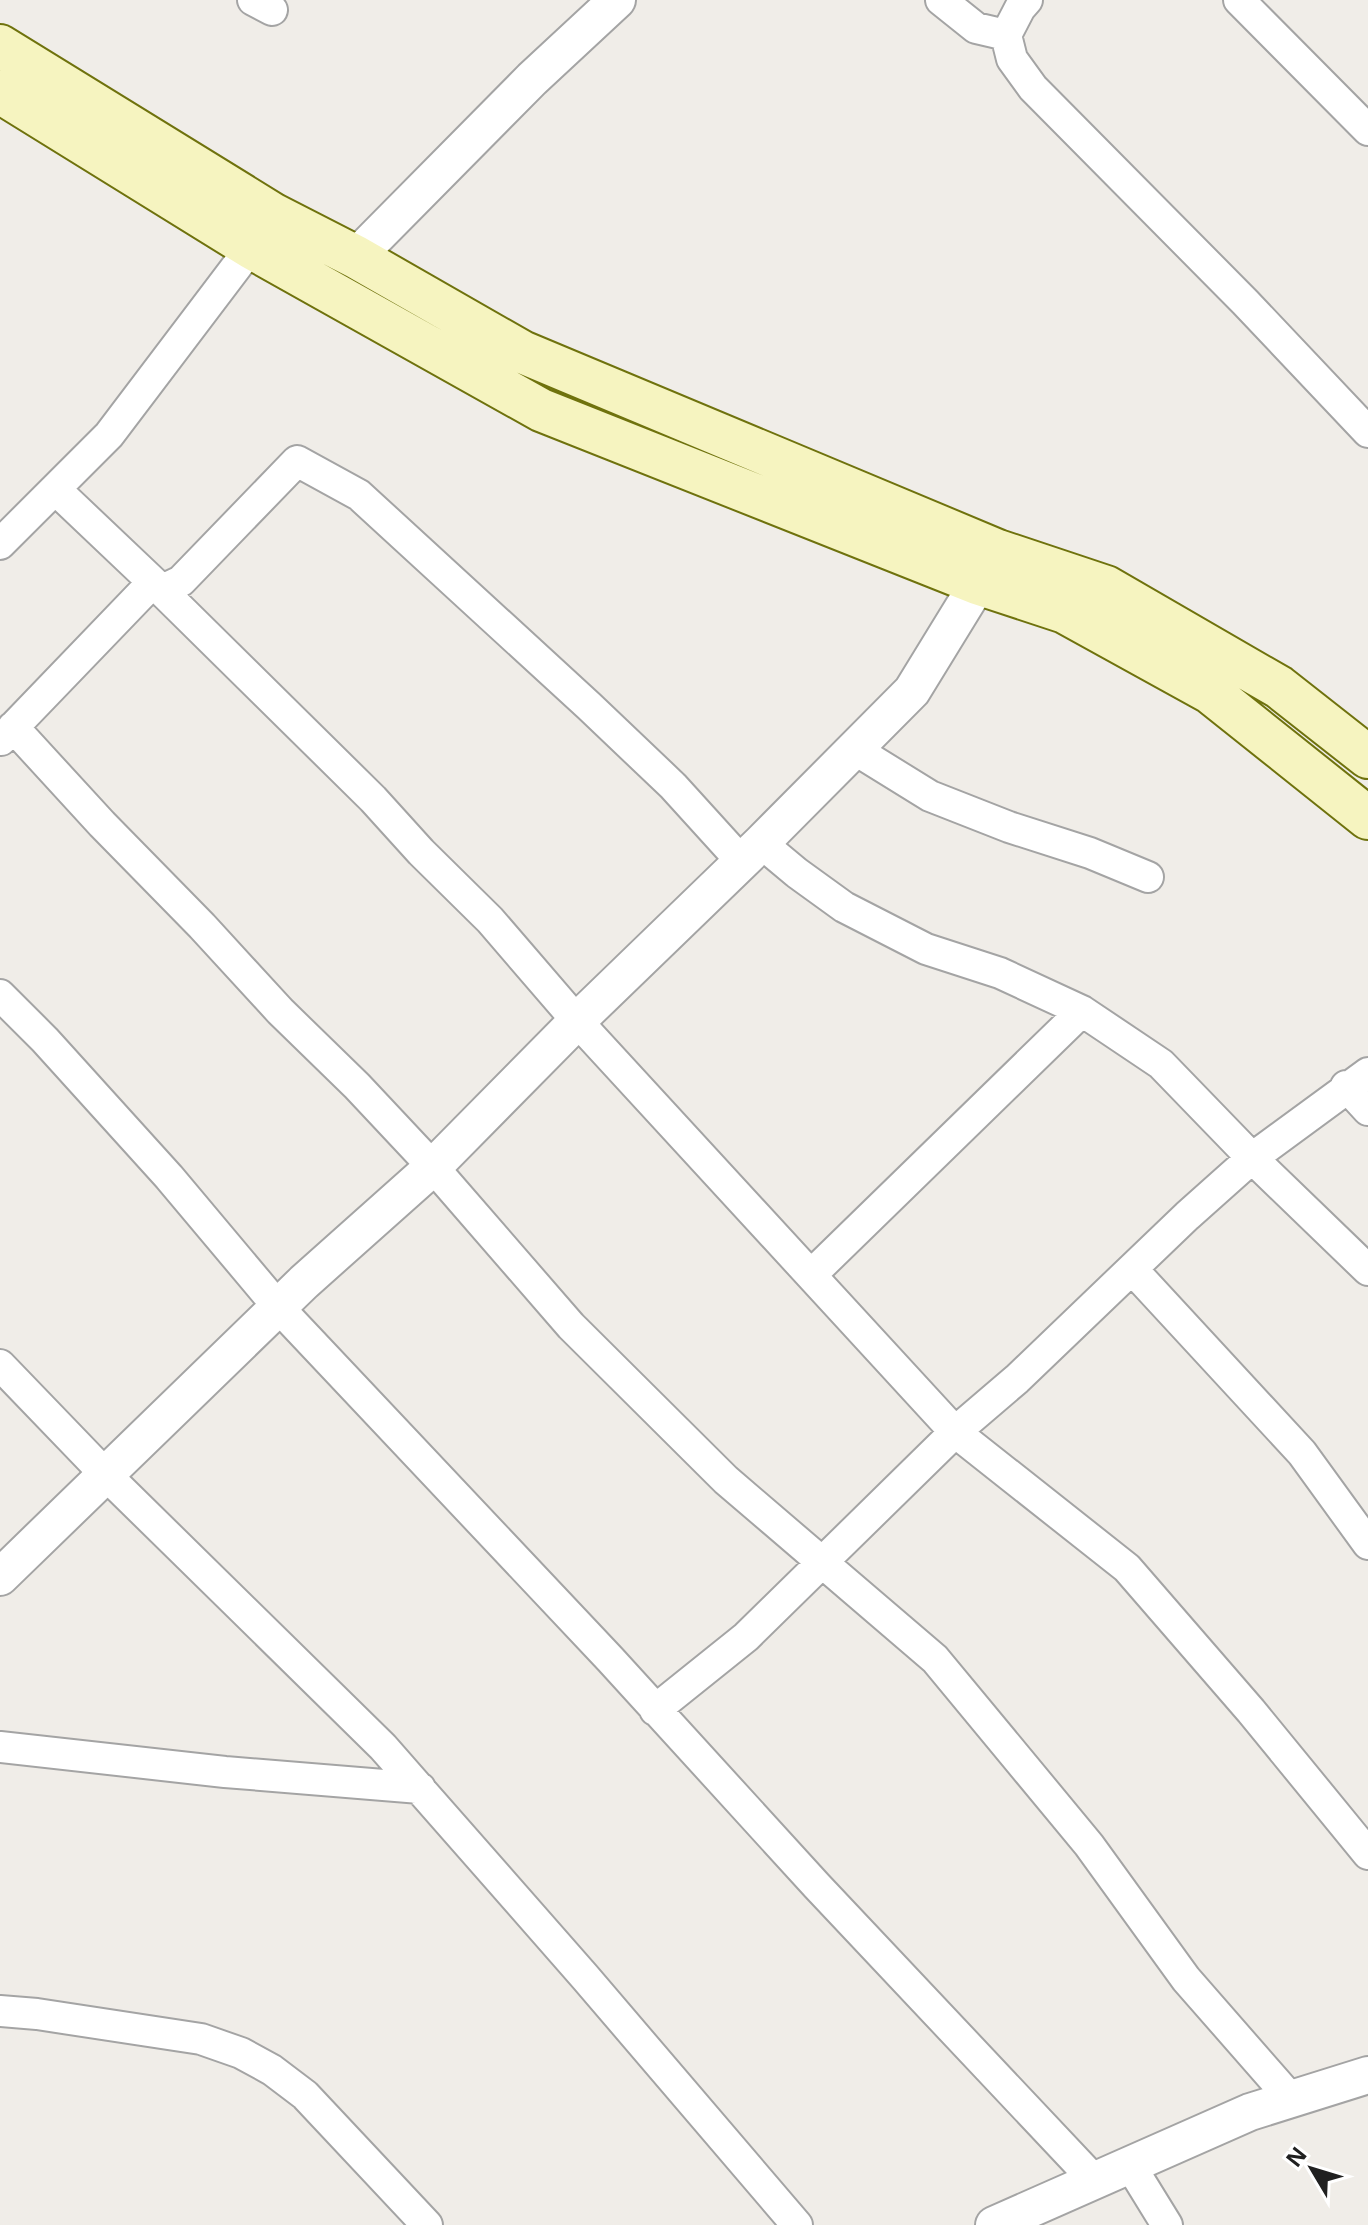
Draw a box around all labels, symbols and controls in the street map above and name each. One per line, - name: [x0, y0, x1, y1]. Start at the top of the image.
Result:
- north arrow: [1272, 2129, 1352, 2209]
- text: N: [1278, 2140, 1313, 2172]

